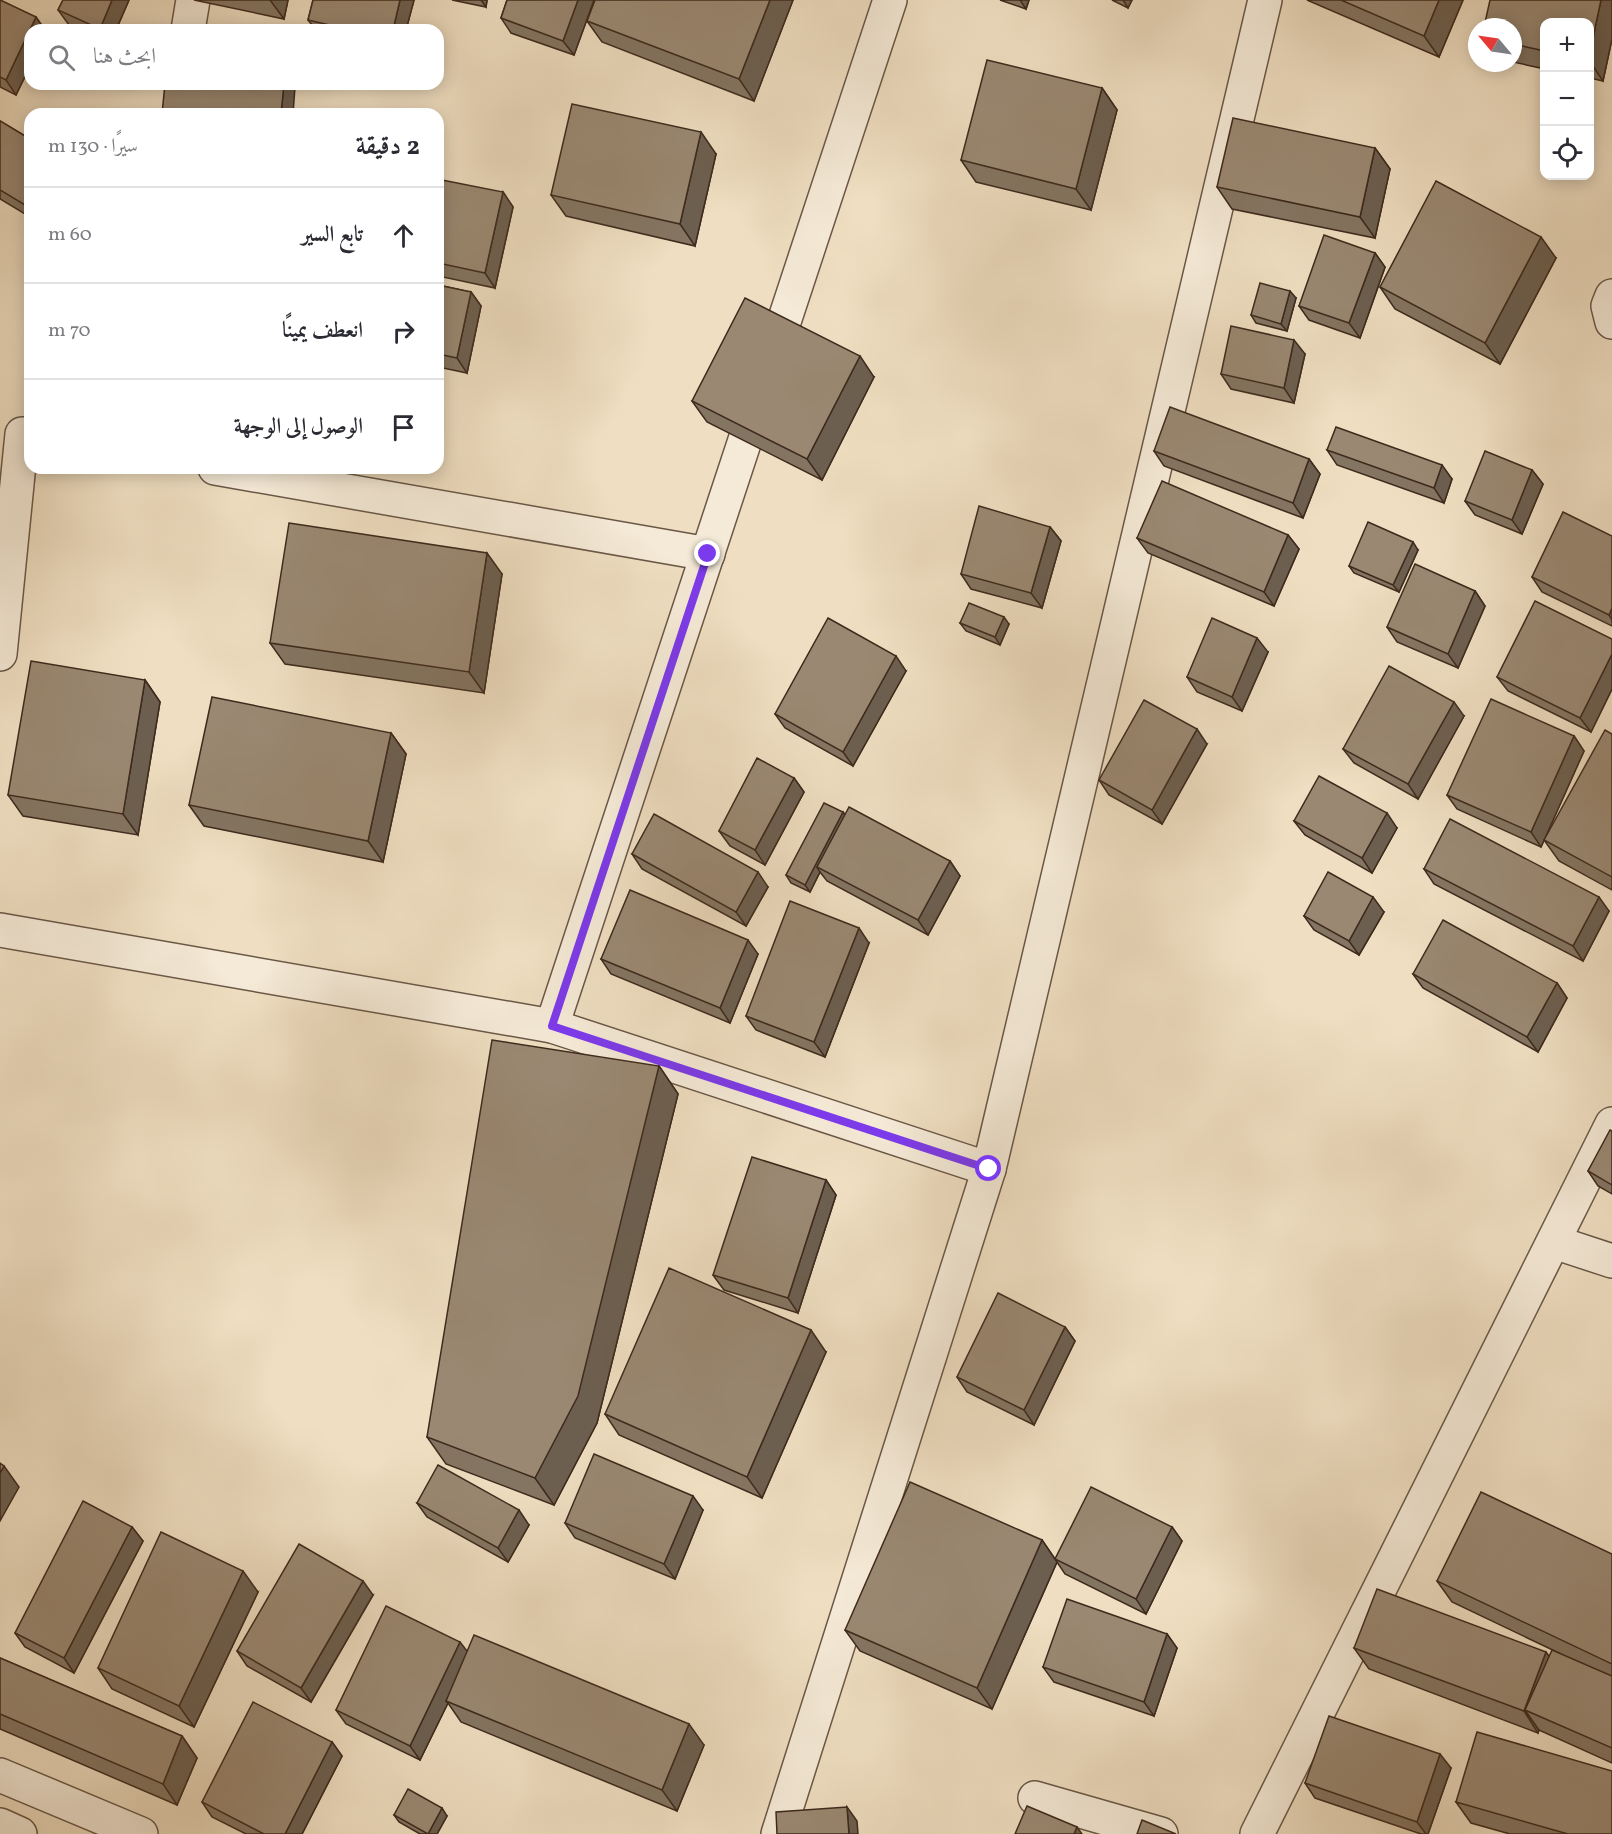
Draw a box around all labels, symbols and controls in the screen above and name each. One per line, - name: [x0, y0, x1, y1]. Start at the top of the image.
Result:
- north arrow: [1468, 18, 1522, 72]
- map controls: [1540, 18, 1594, 180]
- button: +: [1540, 18, 1594, 72]
- search box: [24, 24, 444, 90]
- icon: search: [45, 41, 78, 74]
- text: ابحث هنا: [93, 42, 156, 73]
- button: −: [1540, 72, 1594, 126]
- button: locate: [1540, 126, 1594, 180]
- text: 2 دقيقة: [356, 129, 420, 165]
- text: سيرًا · 130 m: [48, 133, 138, 161]
- icon: ahead: [387, 219, 420, 252]
- text: تابع السير: [301, 220, 363, 251]
- text: 60 m: [48, 221, 92, 249]
- icon: right: [387, 315, 420, 348]
- text: انعطف يمينًا: [282, 316, 363, 347]
- text: 70 m: [48, 317, 91, 345]
- icon: arrive: [387, 411, 420, 444]
- text: الوصول إلى الوجهة: [234, 412, 363, 443]
- route end: [694, 540, 720, 566]
- route start: [975, 1155, 1001, 1181]

